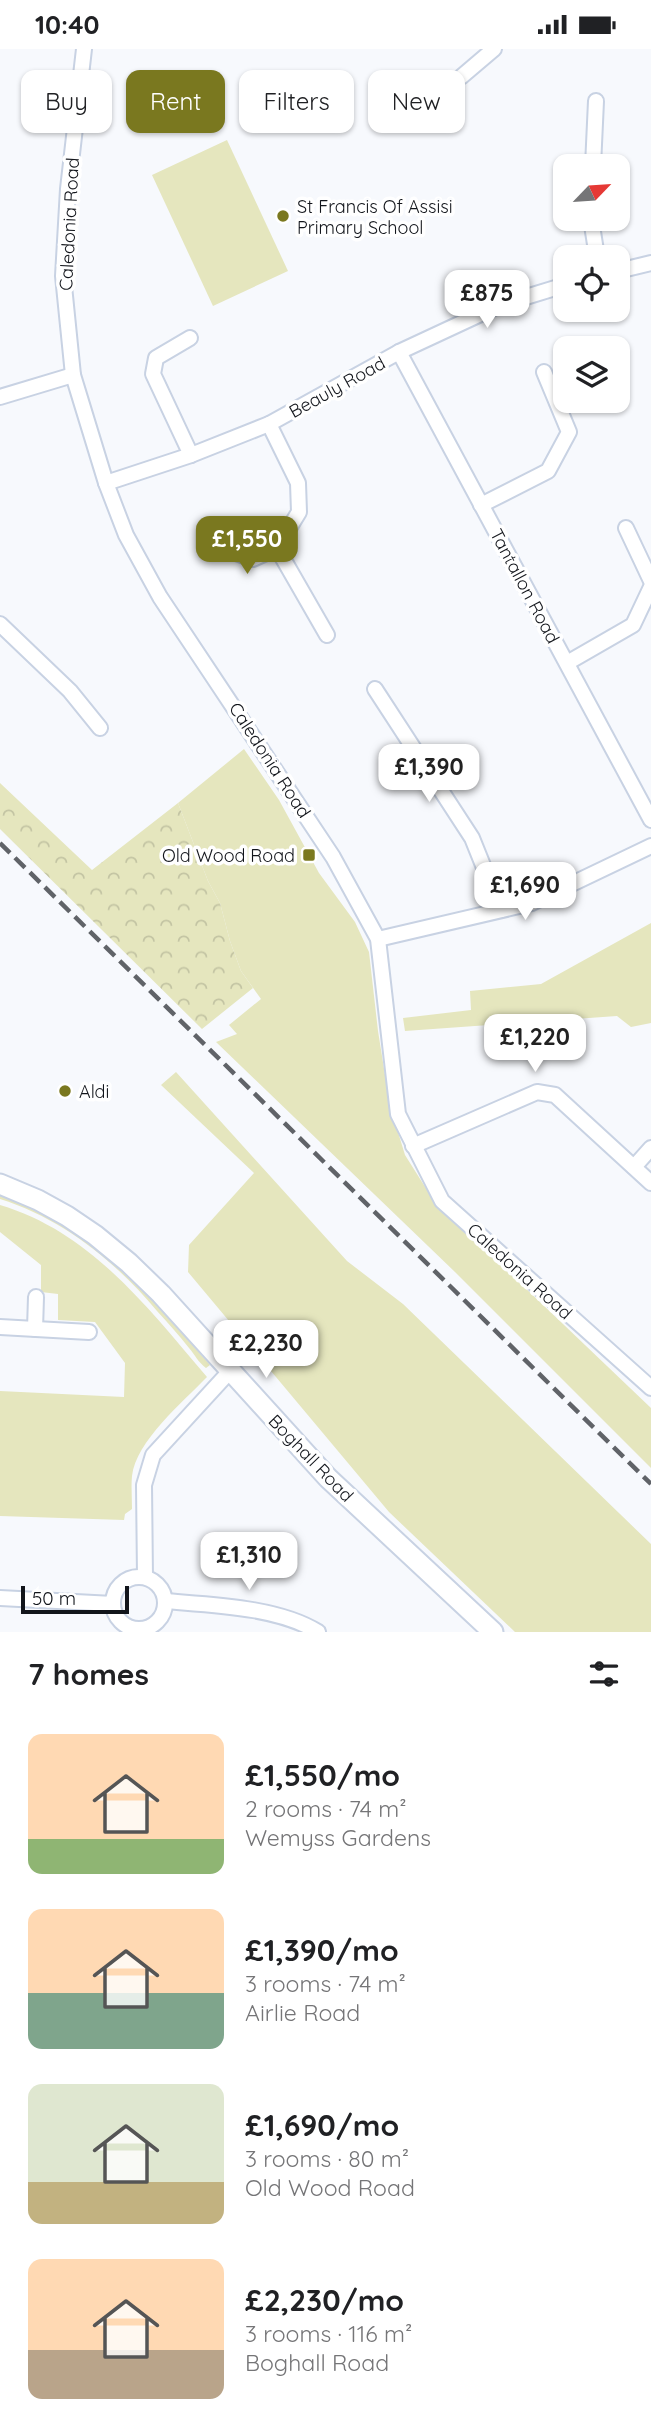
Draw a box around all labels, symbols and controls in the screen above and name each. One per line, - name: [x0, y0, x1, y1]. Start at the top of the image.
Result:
- text: 10:40: [35, 8, 99, 41]
- chip: Buy: [21, 70, 112, 133]
- chip: Rent: [126, 70, 225, 133]
- chip: Filters: [239, 70, 354, 133]
- chip: New: [368, 70, 465, 133]
- north arrow: [553, 154, 630, 231]
- map controls: [553, 154, 630, 413]
- street label: Caledonia Road: [54, 157, 84, 291]
- place label: St Francis Of Assisi Primary School: [297, 195, 453, 239]
- marker: St Francis Of Assisi Primary School: [275, 208, 291, 224]
- button: locate: [553, 245, 630, 322]
- pin: £875: [446, 271, 528, 330]
- text: £875: [461, 278, 513, 307]
- button: layers: [553, 336, 630, 413]
- street label: Beauly Road: [285, 351, 389, 423]
- pin: £1,550: [190, 517, 304, 576]
- text: £1,550: [212, 524, 282, 553]
- street label: Tantallon Road: [485, 525, 565, 647]
- street label: Caledonia Road: [224, 698, 316, 822]
- pin: £1,390: [372, 745, 486, 804]
- text: £1,390: [394, 752, 464, 781]
- place label: Old Wood Road: [162, 844, 295, 867]
- marker: Old Wood Road: [301, 847, 317, 863]
- pin: £1,690: [468, 863, 582, 922]
- text: £1,690: [490, 870, 560, 899]
- pin: £1,220: [478, 1014, 592, 1074]
- text: £1,220: [500, 1022, 570, 1051]
- place label: Aldi: [79, 1080, 109, 1103]
- marker: Aldi: [57, 1083, 73, 1099]
- street label: Caledonia Road: [463, 1218, 577, 1324]
- pin: £2,230: [209, 1321, 323, 1380]
- text: £2,230: [229, 1328, 303, 1357]
- street label: Boghall Road: [264, 1409, 358, 1507]
- pin: £1,310: [192, 1533, 306, 1592]
- text: £1,310: [216, 1540, 282, 1569]
- scale bar: [21, 1583, 130, 1615]
- text: 50 m: [32, 1586, 76, 1610]
- text: 7 homes: [28, 1655, 149, 1693]
- icon: filters: [585, 1655, 623, 1693]
- text: £1,550/mo: [245, 1756, 400, 1794]
- icon: home: [84, 1762, 168, 1846]
- text: 2 rooms · 74 m²: [245, 1794, 407, 1823]
- text: Wemyss Gardens: [245, 1823, 431, 1852]
- text: £1,390/mo: [245, 1931, 399, 1969]
- icon: home: [84, 1937, 168, 2021]
- text: 3 rooms · 74 m²: [245, 1969, 406, 1998]
- text: Airlie Road: [245, 1998, 360, 2027]
- text: £1,690/mo: [245, 2106, 399, 2144]
- icon: home: [84, 2112, 168, 2196]
- text: 3 rooms · 80 m²: [245, 2144, 409, 2173]
- text: Old Wood Road: [245, 2173, 415, 2202]
- text: £2,230/mo: [245, 2281, 404, 2319]
- icon: home: [84, 2287, 168, 2371]
- text: 3 rooms · 116 m²: [245, 2319, 412, 2348]
- text: Boghall Road: [245, 2348, 389, 2377]

